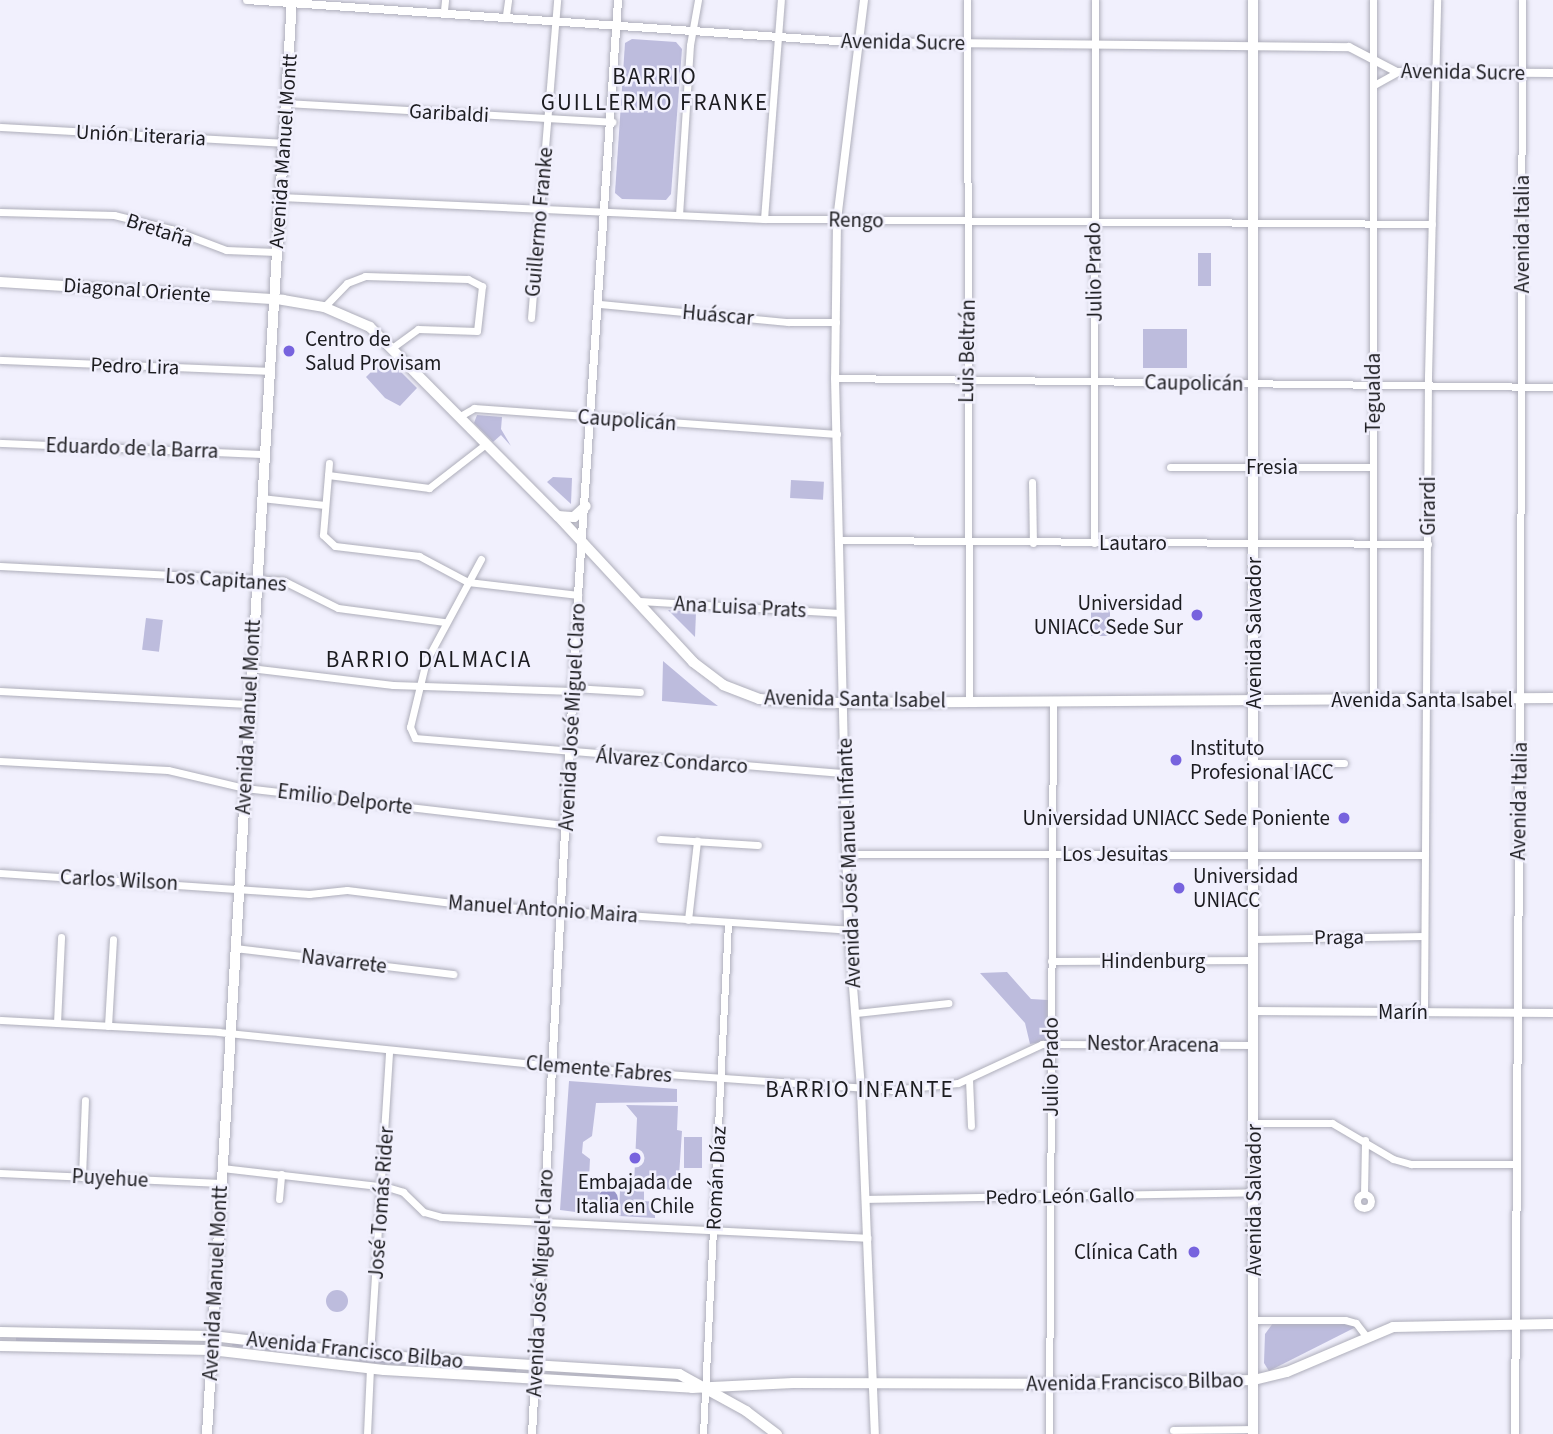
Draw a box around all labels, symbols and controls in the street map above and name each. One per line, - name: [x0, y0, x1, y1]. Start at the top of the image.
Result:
- street label: Avenida Sucre: [841, 28, 965, 56]
- street label: Avenida Manuel Montt: [264, 53, 302, 249]
- street label: Avenida Sucre: [1401, 58, 1525, 86]
- district label: BARRIO GUILLERMO FRANKE: [543, 63, 767, 117]
- street label: Garibaldi: [408, 98, 490, 128]
- street label: Unión Literaria: [75, 119, 207, 151]
- street label: Guillermo Franke: [520, 146, 558, 298]
- street label: Avenida Italia: [1509, 175, 1535, 293]
- street label: Bretaña: [123, 207, 197, 253]
- street label: Rengo: [828, 207, 884, 233]
- street label: Julio Prado: [1081, 222, 1107, 322]
- street label: Diagonal Oriente: [63, 272, 211, 308]
- street label: Huáscar: [681, 299, 755, 331]
- street label: Luis Beltrán: [953, 299, 981, 403]
- place label: Centro de Salud Provisam: [305, 326, 441, 376]
- marker: Centro de Salud Provisam: [279, 341, 299, 361]
- street label: Pedro Lira: [90, 352, 180, 380]
- street label: Tegualda: [1360, 353, 1386, 433]
- street label: Caupolicán: [1144, 370, 1244, 396]
- street label: Caupolicán: [577, 404, 677, 436]
- street label: Eduardo de la Barra: [45, 432, 219, 464]
- street label: Fresia: [1246, 454, 1298, 480]
- street label: Girardi: [1415, 476, 1441, 536]
- street label: Lautaro: [1099, 530, 1167, 556]
- street label: Avenida Salvador: [1241, 557, 1267, 709]
- street label: Los Capitanes: [164, 563, 288, 597]
- place label: Universidad UNIACC Sede Sur: [1034, 590, 1183, 640]
- street label: Ana Luisa Prats: [673, 591, 807, 623]
- street label: Avenida José Miguel Claro: [553, 602, 591, 832]
- marker: Universidad UNIACC Sede Sur: [1189, 607, 1205, 623]
- street label: Avenida Manuel Montt: [230, 619, 266, 815]
- district label: BARRIO DALMACIA: [328, 646, 530, 674]
- street label: Avenida Santa Isabel: [764, 685, 946, 713]
- street label: Avenida Santa Isabel: [1331, 687, 1513, 713]
- place label: Instituto Profesional IACC: [1190, 735, 1334, 785]
- street label: Avenida José Manuel Infante: [832, 738, 866, 988]
- street label: Avenida Italia: [1505, 742, 1533, 860]
- street label: Álvarez Condarco: [595, 743, 749, 779]
- marker: Instituto Profesional IACC: [1168, 752, 1184, 768]
- street label: Emilio Delporte: [276, 778, 414, 820]
- place label: Universidad UNIACC Sede Poniente: [1023, 805, 1330, 831]
- marker: Universidad UNIACC Sede Poniente: [1336, 810, 1352, 826]
- street label: Los Jesuitas: [1062, 841, 1168, 867]
- place label: Universidad UNIACC: [1193, 863, 1298, 913]
- street label: Carlos Wilson: [59, 864, 179, 896]
- marker: Universidad UNIACC: [1171, 880, 1187, 896]
- street label: Manuel Antonio Maira: [447, 890, 639, 928]
- street label: Praga: [1314, 924, 1364, 950]
- street label: Navarrete: [300, 943, 388, 979]
- street label: Hindenburg: [1101, 948, 1205, 974]
- street label: Marín: [1378, 999, 1428, 1025]
- street label: Julio Prado: [1038, 1017, 1064, 1117]
- street label: Nestor Aracena: [1087, 1030, 1219, 1058]
- street label: Clemente Fabres: [525, 1050, 673, 1088]
- district label: BARRIO INFANTE: [767, 1076, 953, 1104]
- street label: Avenida Salvador: [1241, 1124, 1267, 1276]
- street label: Román Díaz: [701, 1125, 731, 1231]
- street label: José Tomás Rider: [363, 1126, 399, 1280]
- marker: Embajada de Italia en Chile: [627, 1150, 643, 1166]
- street label: Puyehue: [71, 1163, 149, 1193]
- street label: Avenida José Miguel Claro: [521, 1168, 559, 1398]
- place label: Embajada de Italia en Chile: [576, 1169, 694, 1219]
- street label: Pedro León Gallo: [985, 1182, 1135, 1210]
- street label: Avenida Manuel Montt: [197, 1185, 233, 1381]
- place label: Clínica Cath: [1074, 1239, 1178, 1265]
- marker: Clínica Cath: [1184, 1242, 1204, 1262]
- street label: Avenida Francisco Bilbao: [245, 1326, 465, 1374]
- street label: Avenida Francisco Bilbao: [1026, 1368, 1244, 1396]

